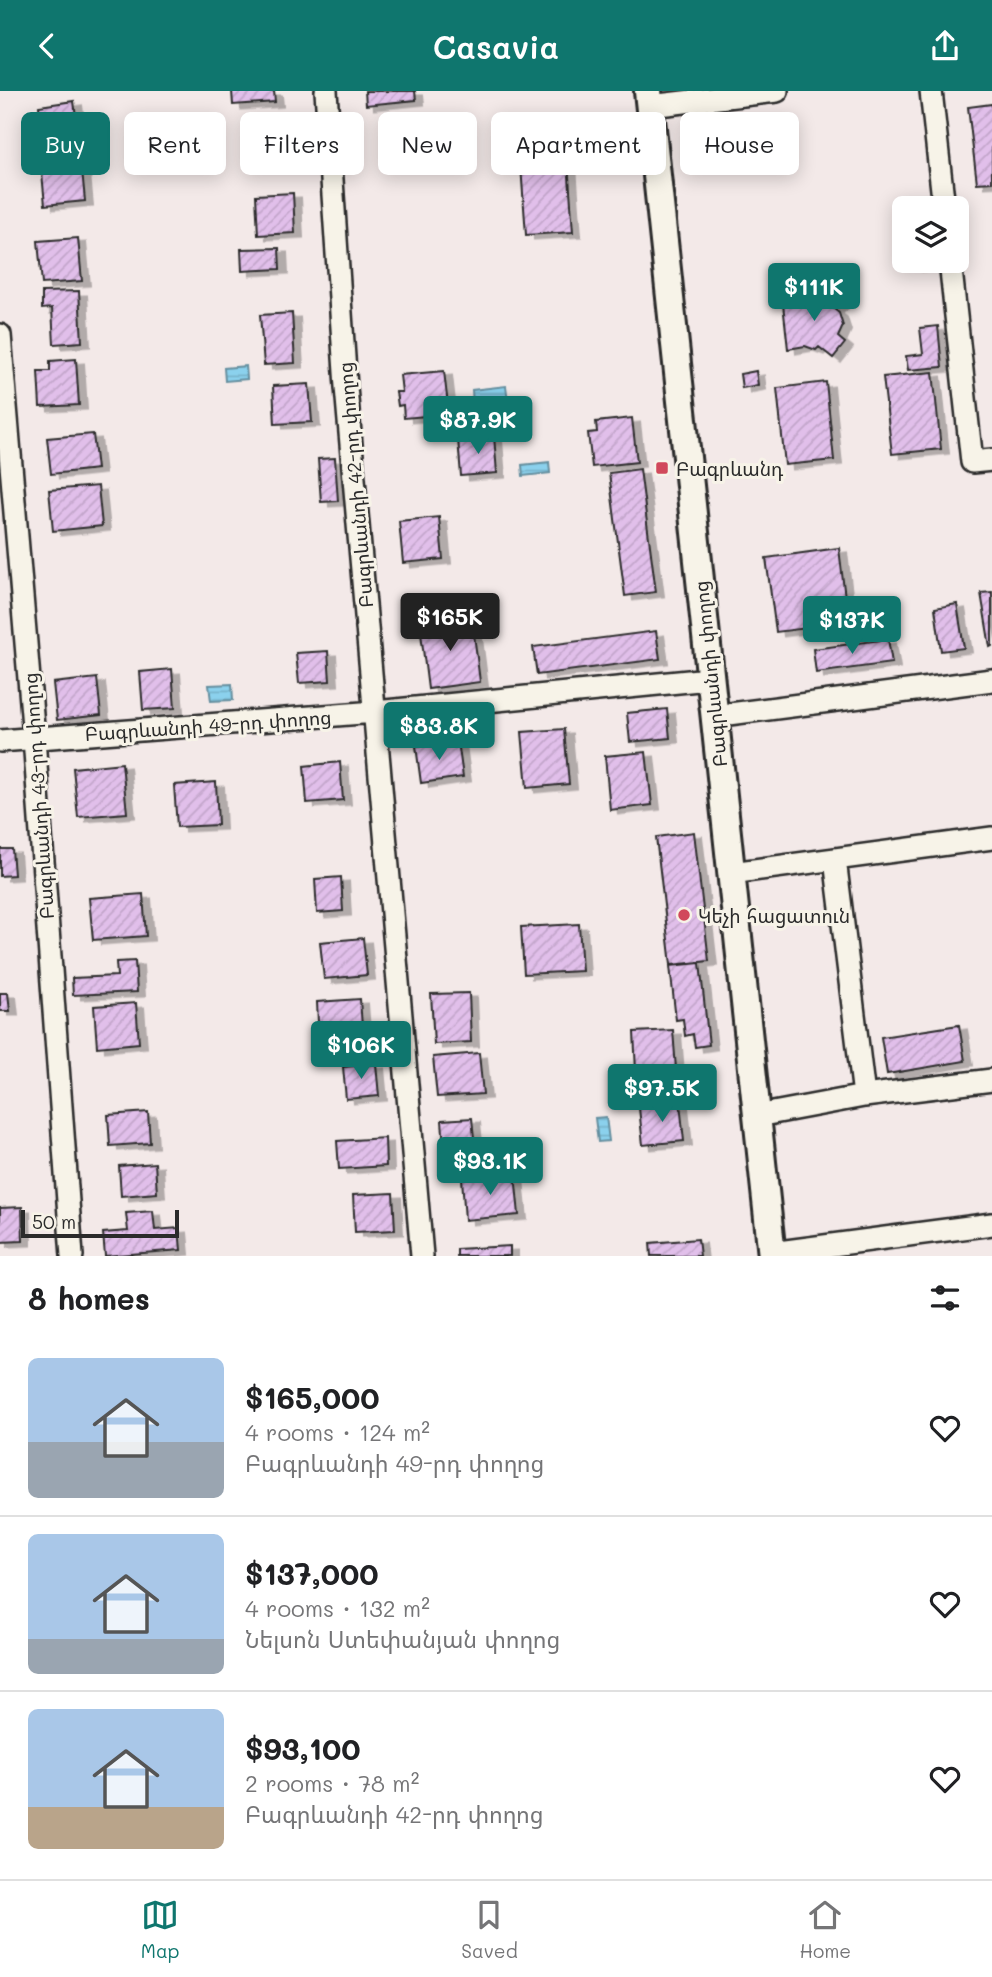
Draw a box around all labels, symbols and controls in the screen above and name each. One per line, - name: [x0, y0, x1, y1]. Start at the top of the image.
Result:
- text: Casavia: [433, 25, 559, 67]
- icon: back: [28, 27, 66, 65]
- icon: share: [926, 27, 964, 65]
- chip: Buy: [21, 112, 110, 175]
- chip: Rent: [124, 112, 226, 175]
- chip: Filters: [240, 112, 364, 175]
- chip: New: [378, 112, 477, 175]
- chip: Apartment: [491, 112, 666, 175]
- chip: House: [680, 112, 799, 175]
- map controls: [892, 196, 969, 273]
- button: layers: [892, 196, 969, 273]
- pin: $111K: [765, 264, 863, 323]
- text: $111K: [784, 271, 844, 301]
- street label: Բագրևանդի 42-րդ փողոց: [332, 361, 378, 609]
- pin: $87.9K: [421, 397, 535, 456]
- text: $87.9K: [439, 404, 517, 434]
- place label: Բագրևանդ: [676, 456, 784, 481]
- marker: Բագրևանդ: [654, 460, 670, 476]
- street label: Բագրևանդի փողոց: [688, 580, 732, 768]
- pin: $165K: [401, 594, 499, 653]
- pin: $137K: [803, 596, 901, 656]
- text: $165K: [417, 601, 483, 631]
- text: $137K: [819, 604, 885, 634]
- street label: Բագրևանդի 43-րդ փողոց: [17, 672, 59, 920]
- pin: $83.8K: [382, 703, 496, 762]
- street label: Բագրևանդի 49-րդ փողոց: [84, 704, 332, 746]
- text: $83.8K: [400, 710, 478, 740]
- place label: Կեչի հացատուն: [698, 903, 850, 928]
- marker: Կեչի հացատուն: [676, 907, 692, 923]
- pin: $106K: [312, 1021, 410, 1081]
- text: $106K: [327, 1029, 395, 1059]
- pin: $97.5K: [605, 1065, 719, 1124]
- text: $97.5K: [624, 1072, 700, 1102]
- pin: $93.1K: [433, 1137, 547, 1197]
- text: $93.1K: [453, 1145, 527, 1175]
- scale bar: [21, 1207, 178, 1239]
- text: 50 m: [32, 1209, 76, 1234]
- text: 8 homes: [28, 1278, 150, 1318]
- icon: filters: [926, 1279, 964, 1317]
- text: $165,000: [245, 1377, 380, 1417]
- icon: home: [84, 1386, 168, 1470]
- icon: heart: [926, 1409, 964, 1447]
- text: 4 rooms · 124 m²: [245, 1417, 430, 1447]
- text: Բագրևանդի 49-րդ փողոց: [245, 1448, 544, 1478]
- text: $137,000: [245, 1553, 379, 1593]
- icon: home: [84, 1562, 168, 1646]
- icon: heart: [926, 1585, 964, 1623]
- text: 4 rooms · 132 m²: [245, 1593, 430, 1623]
- text: Նելսոն Ստեփանյան փողոց: [245, 1624, 560, 1654]
- text: $93,100: [245, 1728, 361, 1768]
- icon: home: [84, 1737, 168, 1821]
- icon: heart: [926, 1760, 964, 1798]
- text: 2 rooms · 78 m²: [245, 1768, 419, 1798]
- text: Բագրևանդի 42-րդ փողոց: [245, 1799, 544, 1829]
- tab: Map: [141, 1896, 180, 1963]
- tab: Saved: [461, 1896, 518, 1963]
- tab: Home: [799, 1896, 851, 1963]

